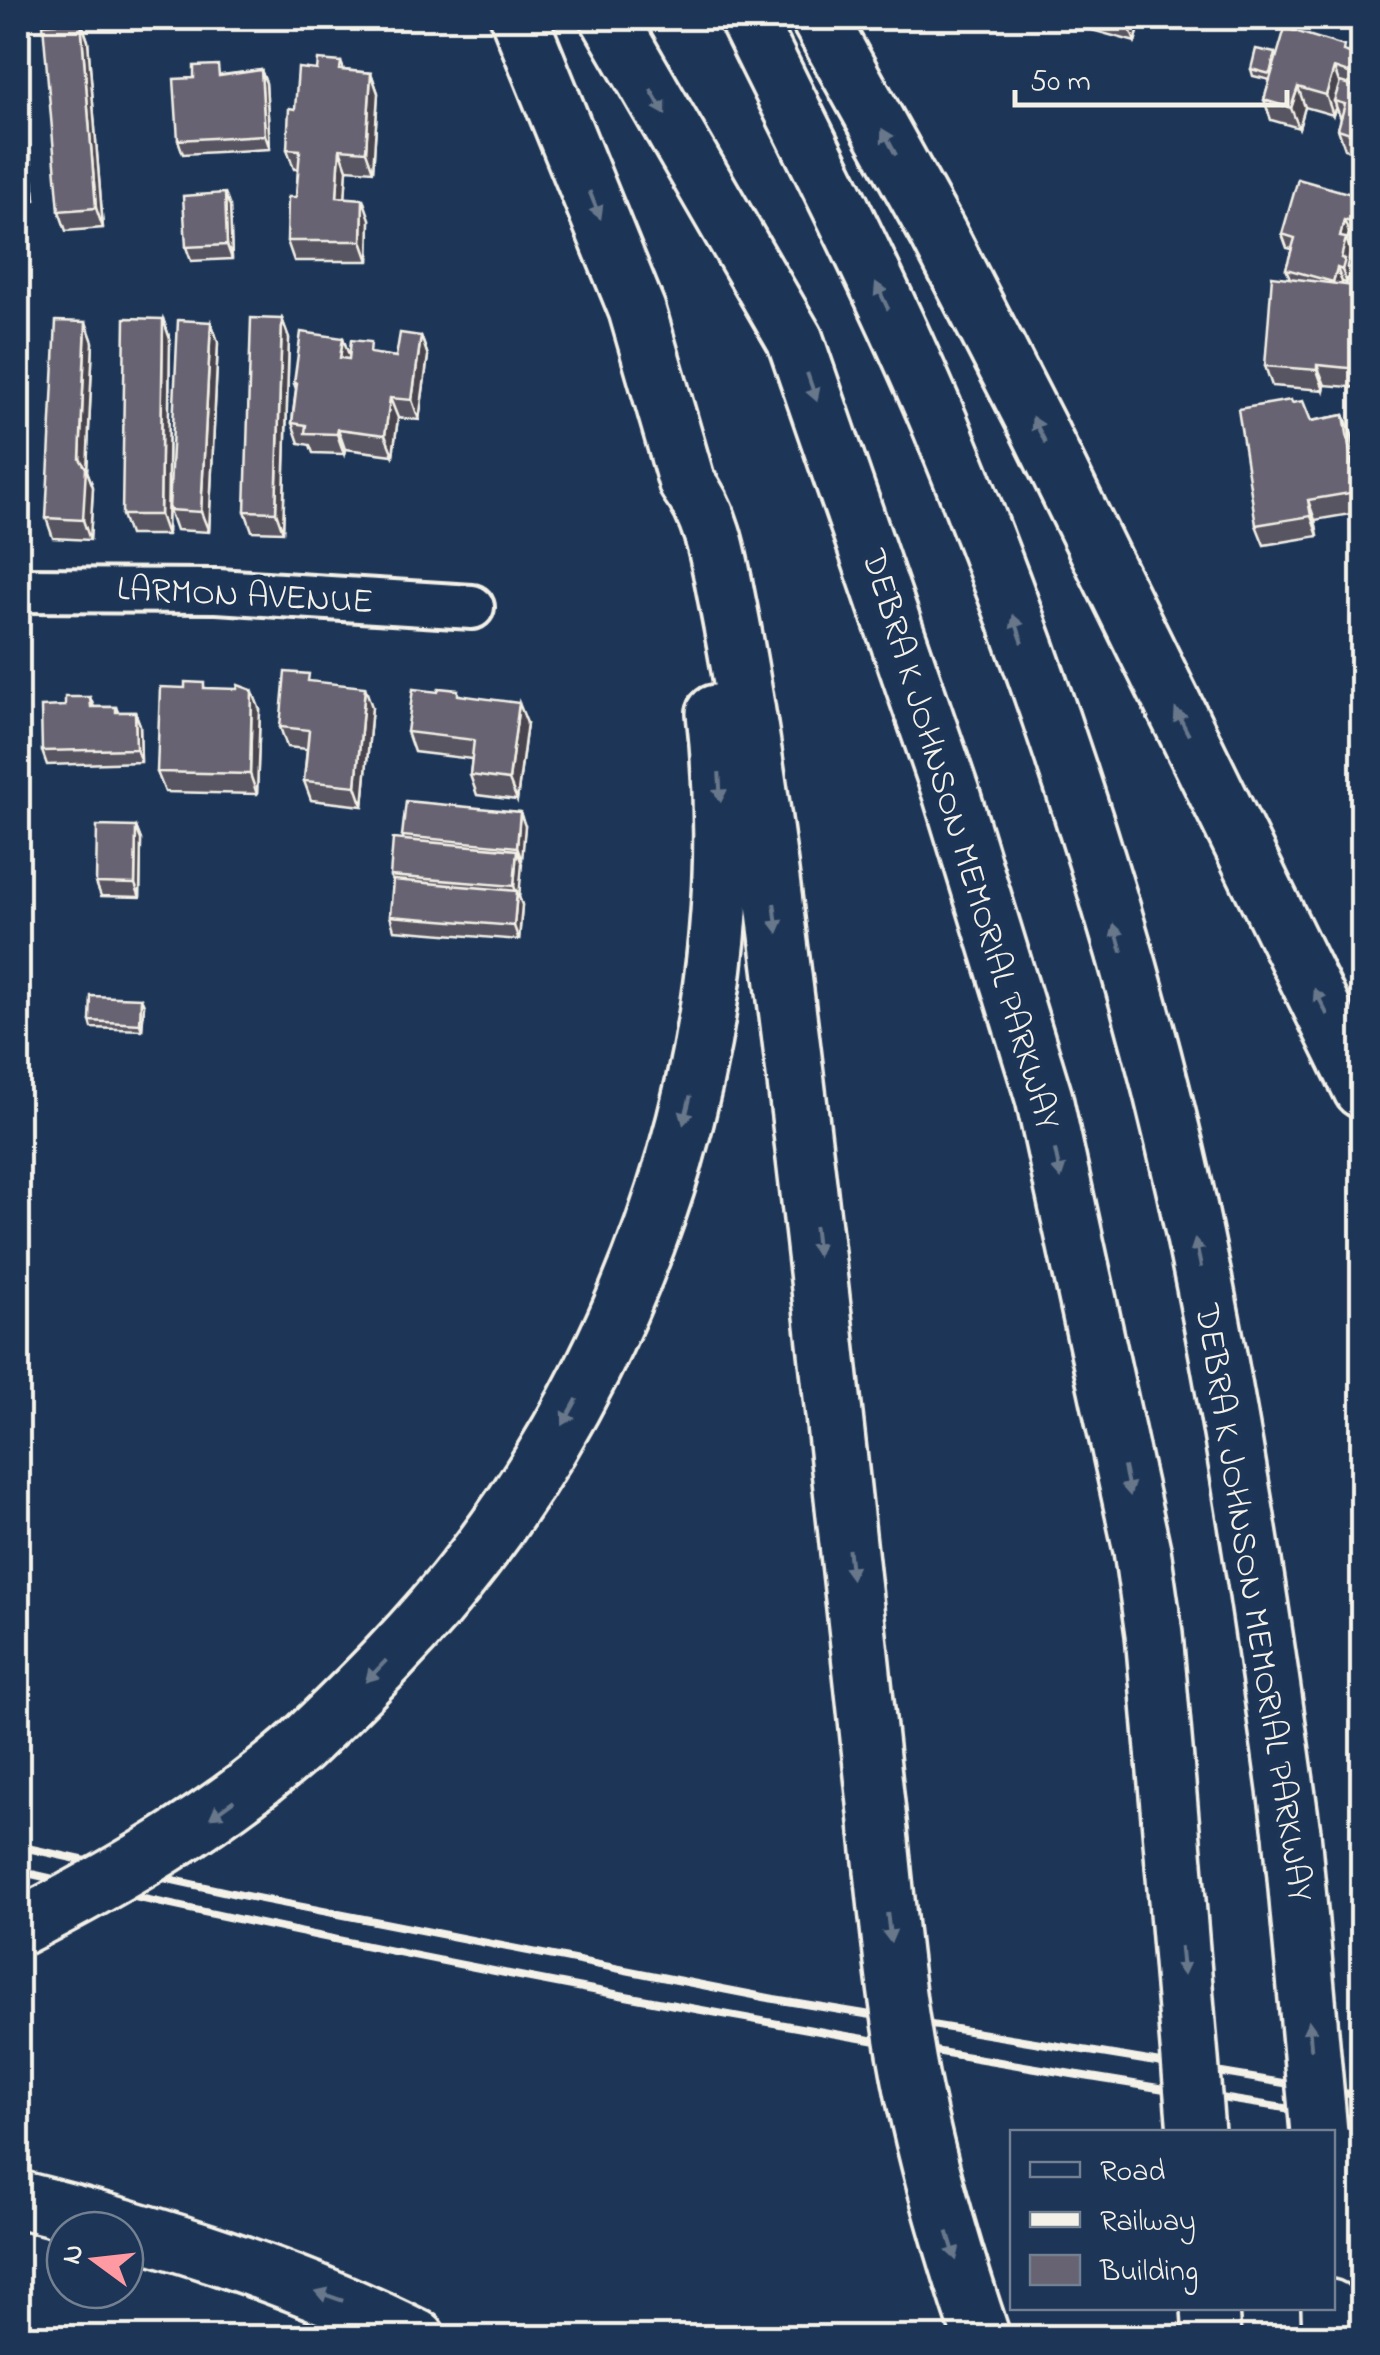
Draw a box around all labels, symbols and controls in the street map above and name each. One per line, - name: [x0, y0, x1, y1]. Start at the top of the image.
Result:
- scale bar: [1015, 45, 1288, 107]
- text: 50 m: [1030, 61, 1091, 105]
- one-way arrow: [649, 88, 666, 116]
- one-way arrow: [881, 127, 898, 156]
- one-way arrow: [587, 190, 603, 220]
- one-way arrow: [874, 281, 891, 310]
- one-way arrow: [805, 373, 820, 403]
- one-way arrow: [1030, 415, 1047, 444]
- street label: DEBRA K JOHNSON MEMORIAL PARKWAY: [846, 543, 1072, 1136]
- street label: LARMON AVENUE: [116, 565, 374, 629]
- one-way arrow: [1010, 614, 1025, 644]
- one-way arrow: [1174, 707, 1191, 736]
- one-way arrow: [712, 772, 728, 804]
- one-way arrow: [768, 903, 784, 935]
- one-way arrow: [1110, 922, 1125, 953]
- one-way arrow: [1312, 987, 1329, 1016]
- one-way arrow: [679, 1095, 694, 1126]
- one-way arrow: [1051, 1149, 1067, 1180]
- one-way arrow: [808, 1226, 824, 1257]
- one-way arrow: [1189, 1237, 1205, 1268]
- street label: DEBRA K JOHNSON MEMORIAL PARKWAY: [1179, 1300, 1324, 1905]
- one-way arrow: [561, 1397, 578, 1426]
- one-way arrow: [1119, 1466, 1135, 1497]
- one-way arrow: [842, 1549, 858, 1581]
- one-way arrow: [365, 1659, 388, 1683]
- one-way arrow: [208, 1798, 235, 1818]
- one-way arrow: [881, 1913, 897, 1944]
- one-way arrow: [1174, 1945, 1190, 1977]
- one-way arrow: [1302, 2019, 1318, 2051]
- legend: [1010, 2130, 1335, 2310]
- text: Road: [1100, 2151, 1165, 2195]
- text: Railway: [1100, 2201, 1196, 2245]
- north arrow: [45, 2210, 145, 2310]
- one-way arrow: [945, 2232, 960, 2262]
- text: N: [52, 2240, 96, 2269]
- text: Building: [1099, 2251, 1198, 2295]
- one-way arrow: [314, 2288, 344, 2303]

